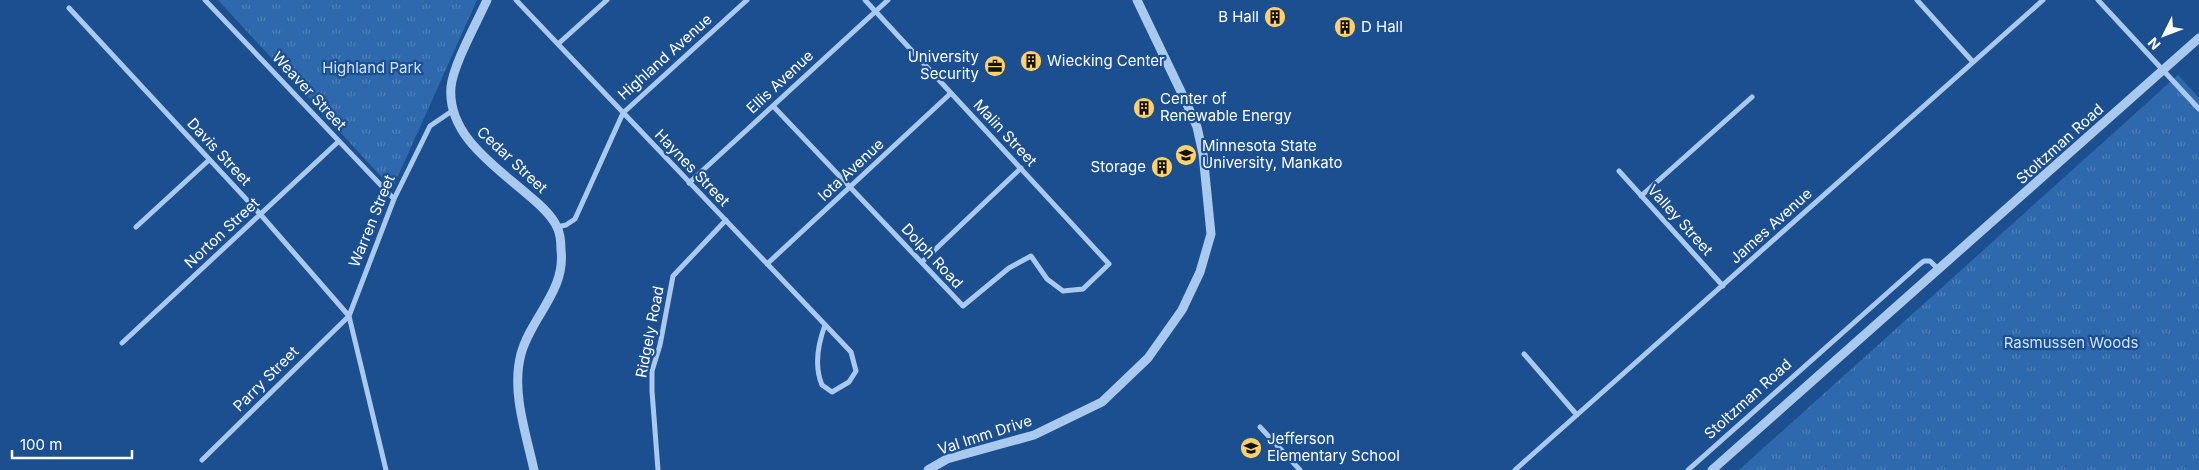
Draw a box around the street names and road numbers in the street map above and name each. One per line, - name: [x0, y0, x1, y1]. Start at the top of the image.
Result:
- street label: Highland Avenue: [614, 9, 716, 104]
- street label: Ellis Avenue: [742, 46, 817, 117]
- street label: Weaver Street: [268, 48, 351, 134]
- street label: Malin Street: [970, 95, 1041, 170]
- street label: Stoltzman Road: [2012, 99, 2107, 188]
- street label: Davis Street: [183, 114, 256, 189]
- street label: Cedar Street: [473, 122, 552, 197]
- street label: Haynes Street: [651, 125, 734, 210]
- street label: Iota Avenue: [814, 134, 888, 205]
- street label: Warren Street: [344, 172, 399, 270]
- street label: Valley Street: [1644, 180, 1717, 259]
- street label: James Avenue: [1726, 184, 1816, 267]
- street label: Norton Street: [180, 193, 263, 272]
- street label: Dolph Road: [897, 219, 967, 292]
- street label: Ridgely Road: [631, 284, 668, 379]
- street label: Parry Street: [229, 342, 302, 415]
- street label: Stoltzman Road: [1700, 354, 1795, 443]
- street label: Val Imm Drive: [935, 410, 1034, 459]

